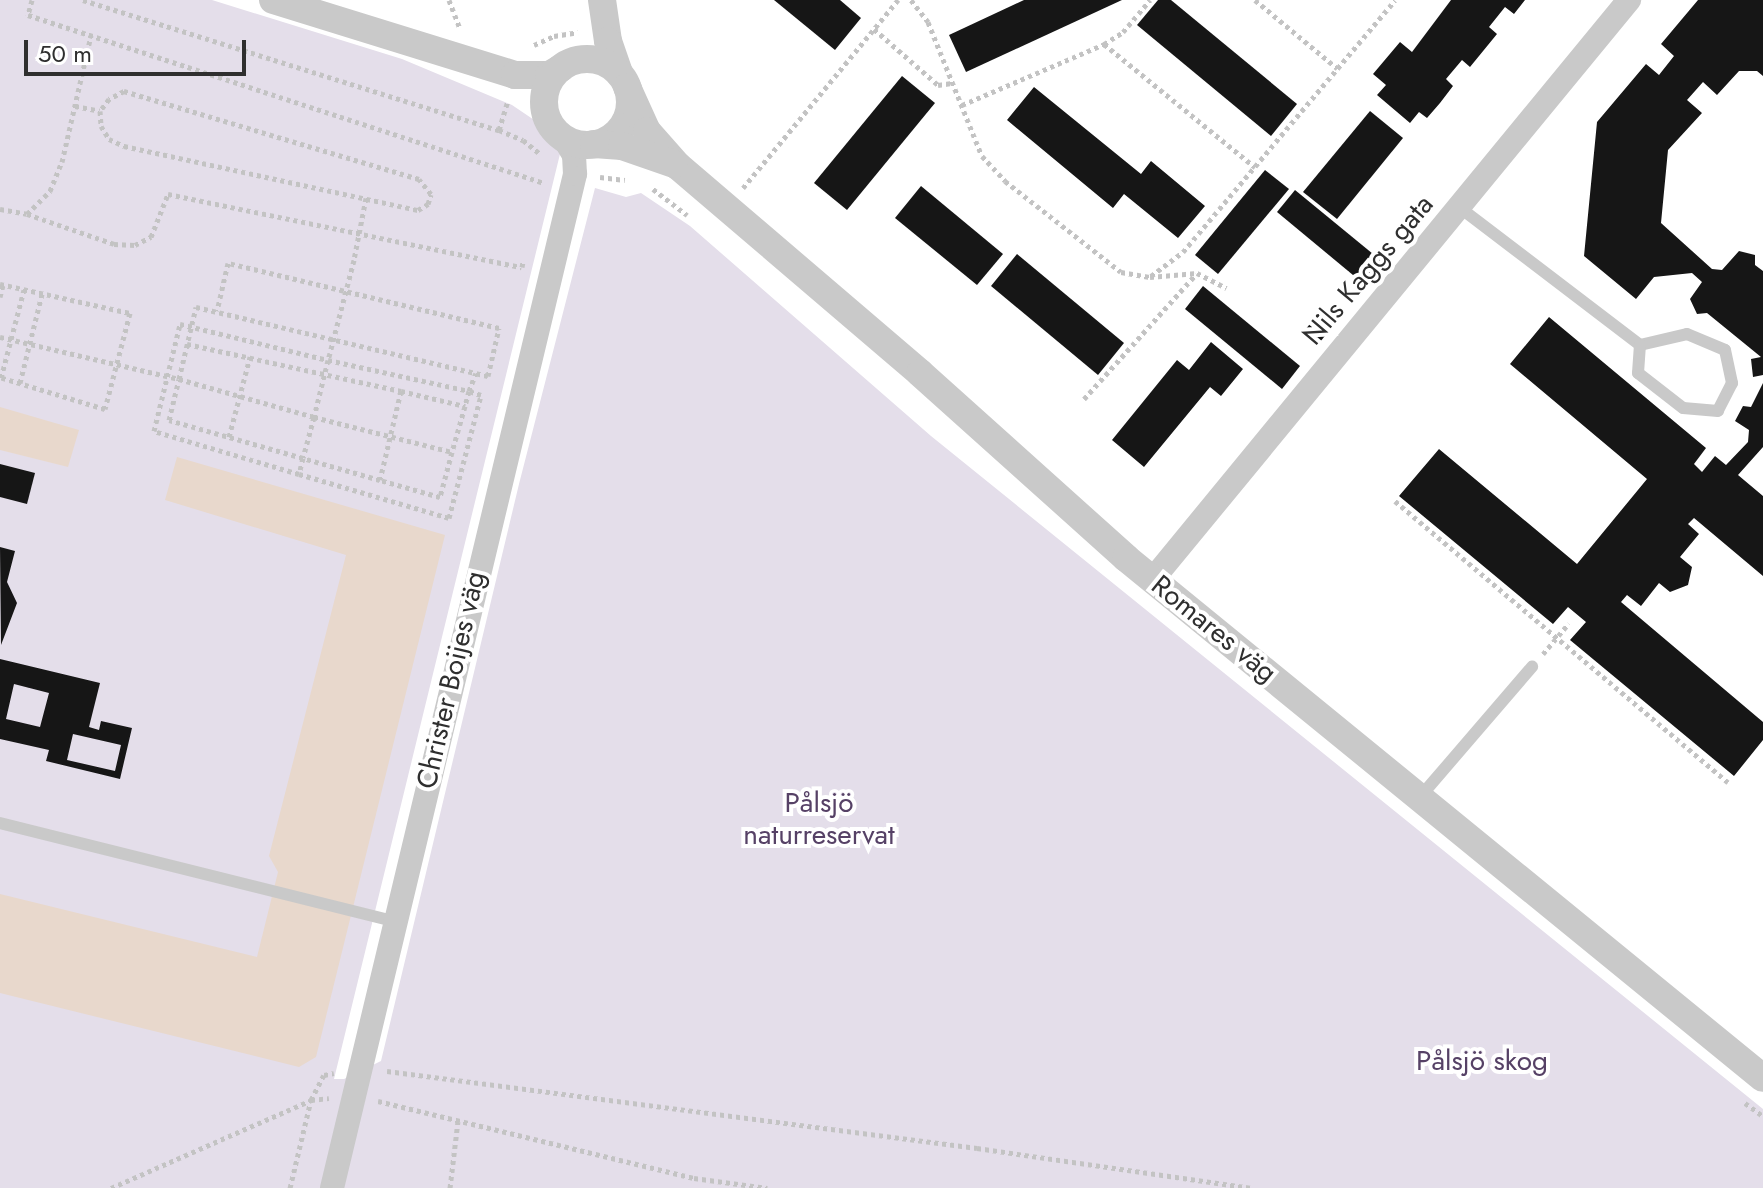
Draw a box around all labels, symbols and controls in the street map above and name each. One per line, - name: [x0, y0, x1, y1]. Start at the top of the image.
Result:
- scale bar: [28, 24, 250, 74]
- text: 50 m: [38, 36, 92, 71]
- street label: Nils Kaggs gata: [1295, 188, 1441, 352]
- street label: Christer Boijes väg: [410, 568, 492, 792]
- street label: Romares väg: [1145, 568, 1283, 690]
- park label: Pålsjö naturreservat: [743, 786, 895, 852]
- park label: Pålsjö skog: [1416, 1044, 1548, 1078]

